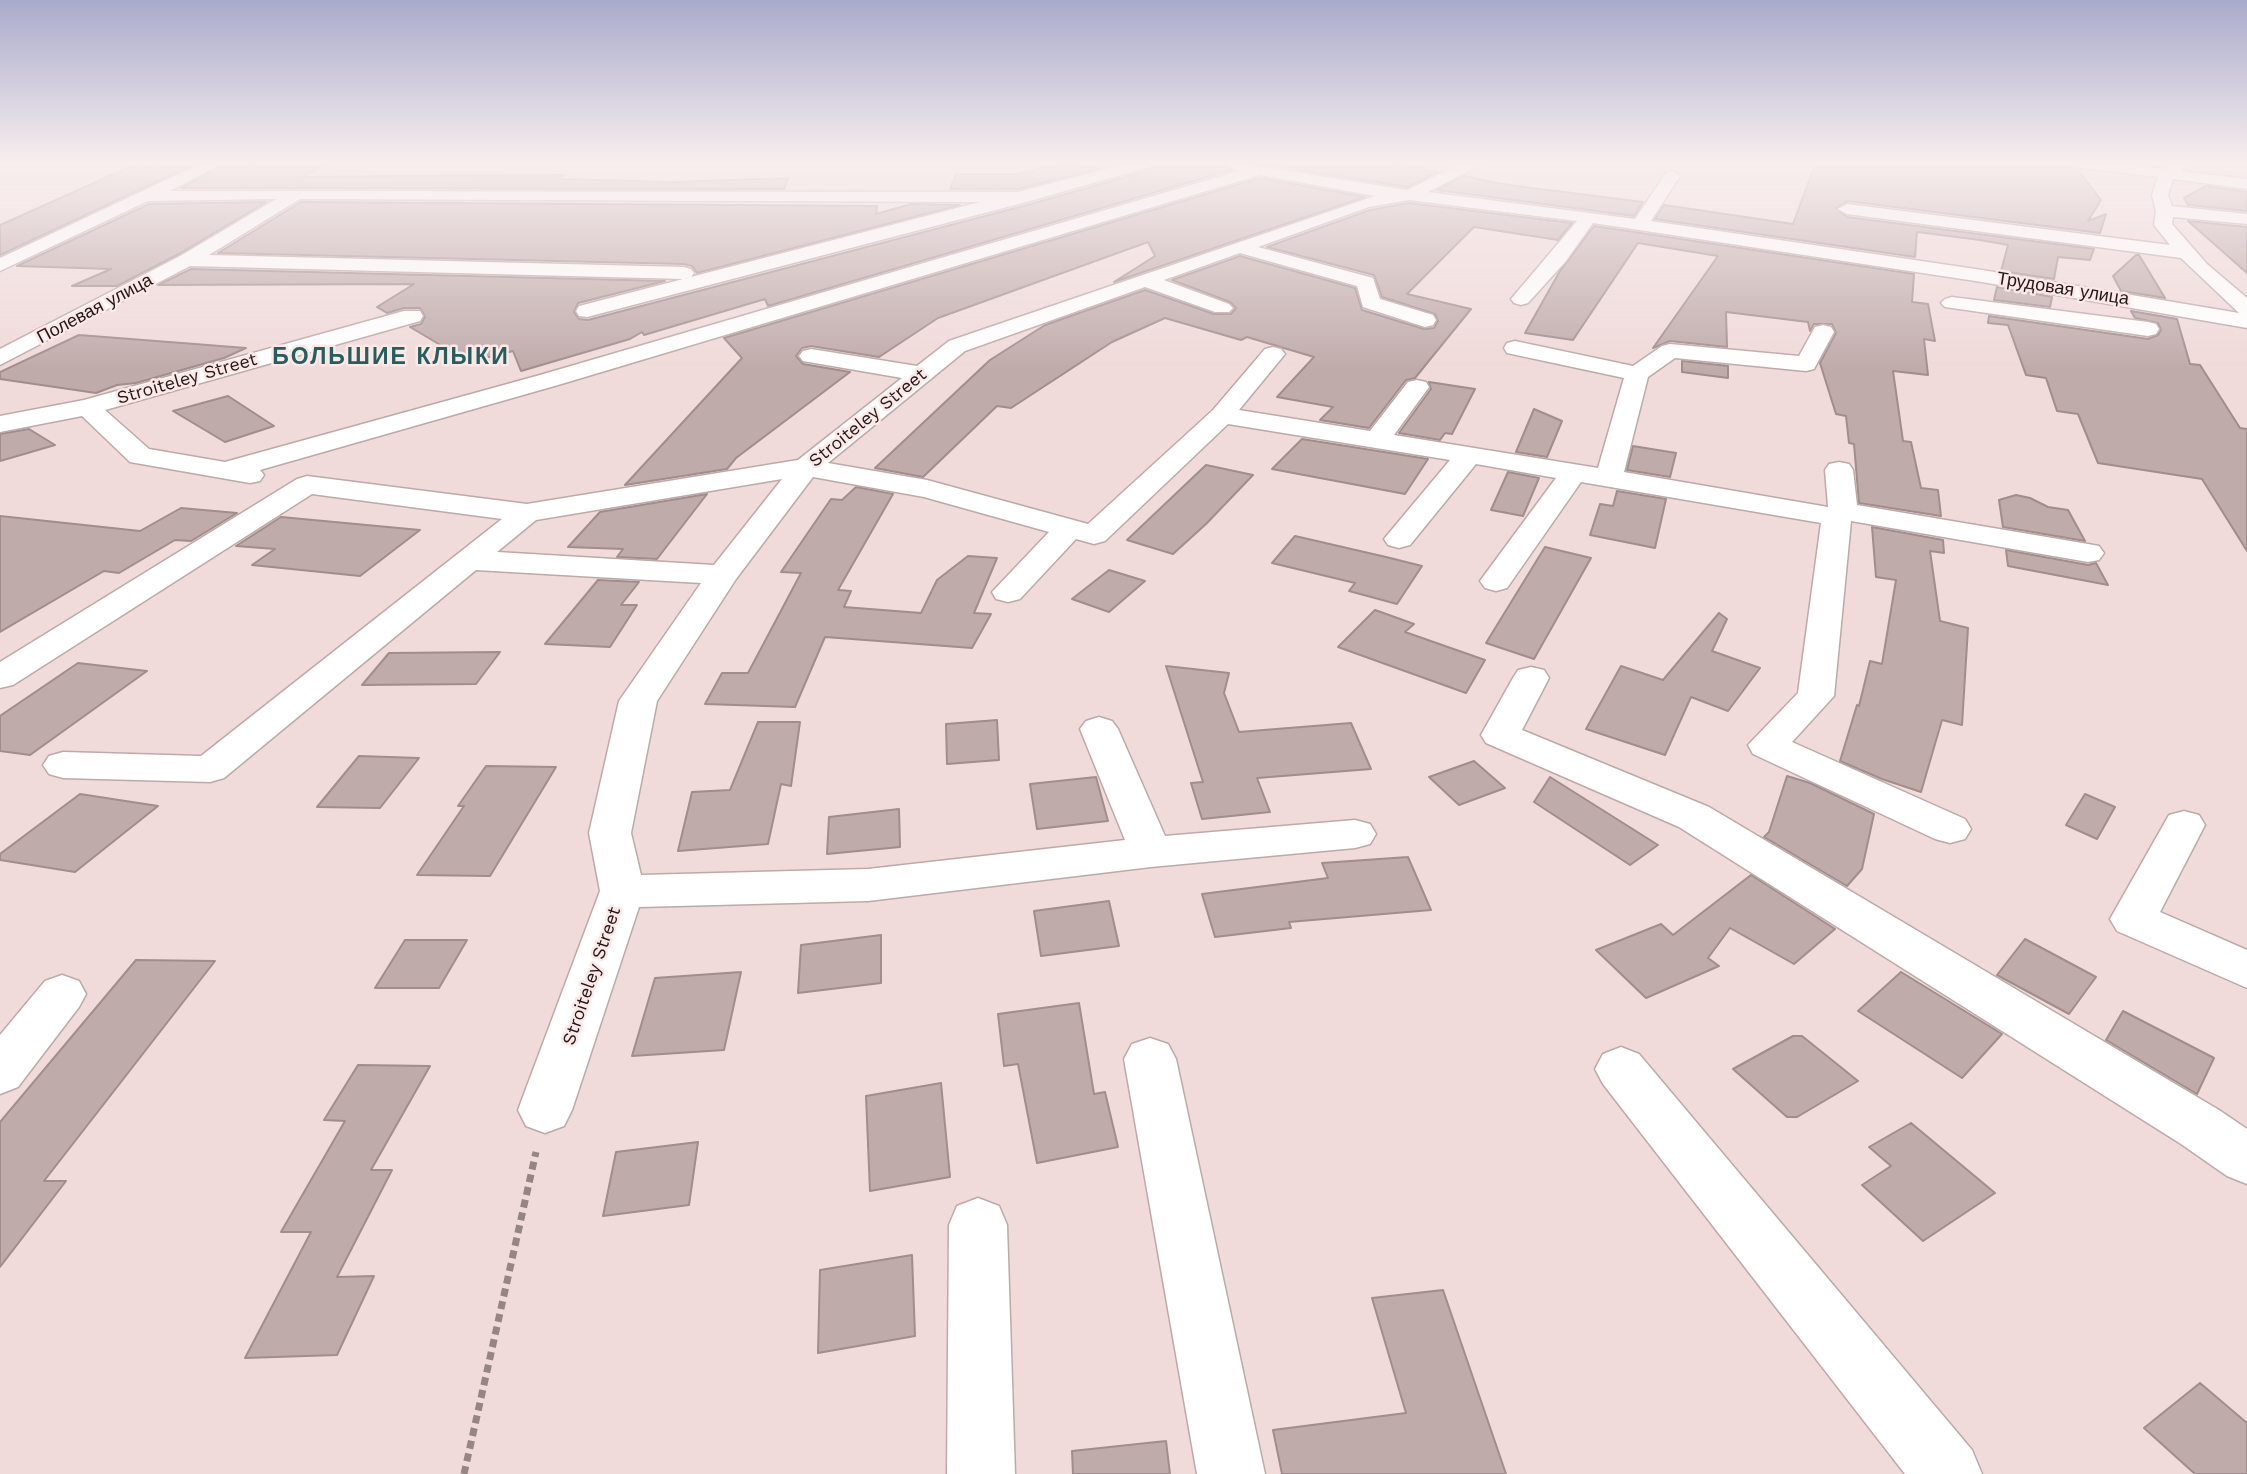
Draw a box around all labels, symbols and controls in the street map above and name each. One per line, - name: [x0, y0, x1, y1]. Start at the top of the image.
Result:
- street label: Трудовая улица: [1995, 268, 2131, 310]
- street label: Полевая улица: [34, 269, 156, 349]
- district label: БОЛЬШИЕ КЛЫКИ: [274, 343, 508, 371]
- street label: Stroiteley Street: [114, 349, 260, 409]
- street label: Stroiteley Street: [805, 364, 931, 472]
- street label: Stroiteley Street: [558, 904, 626, 1048]

